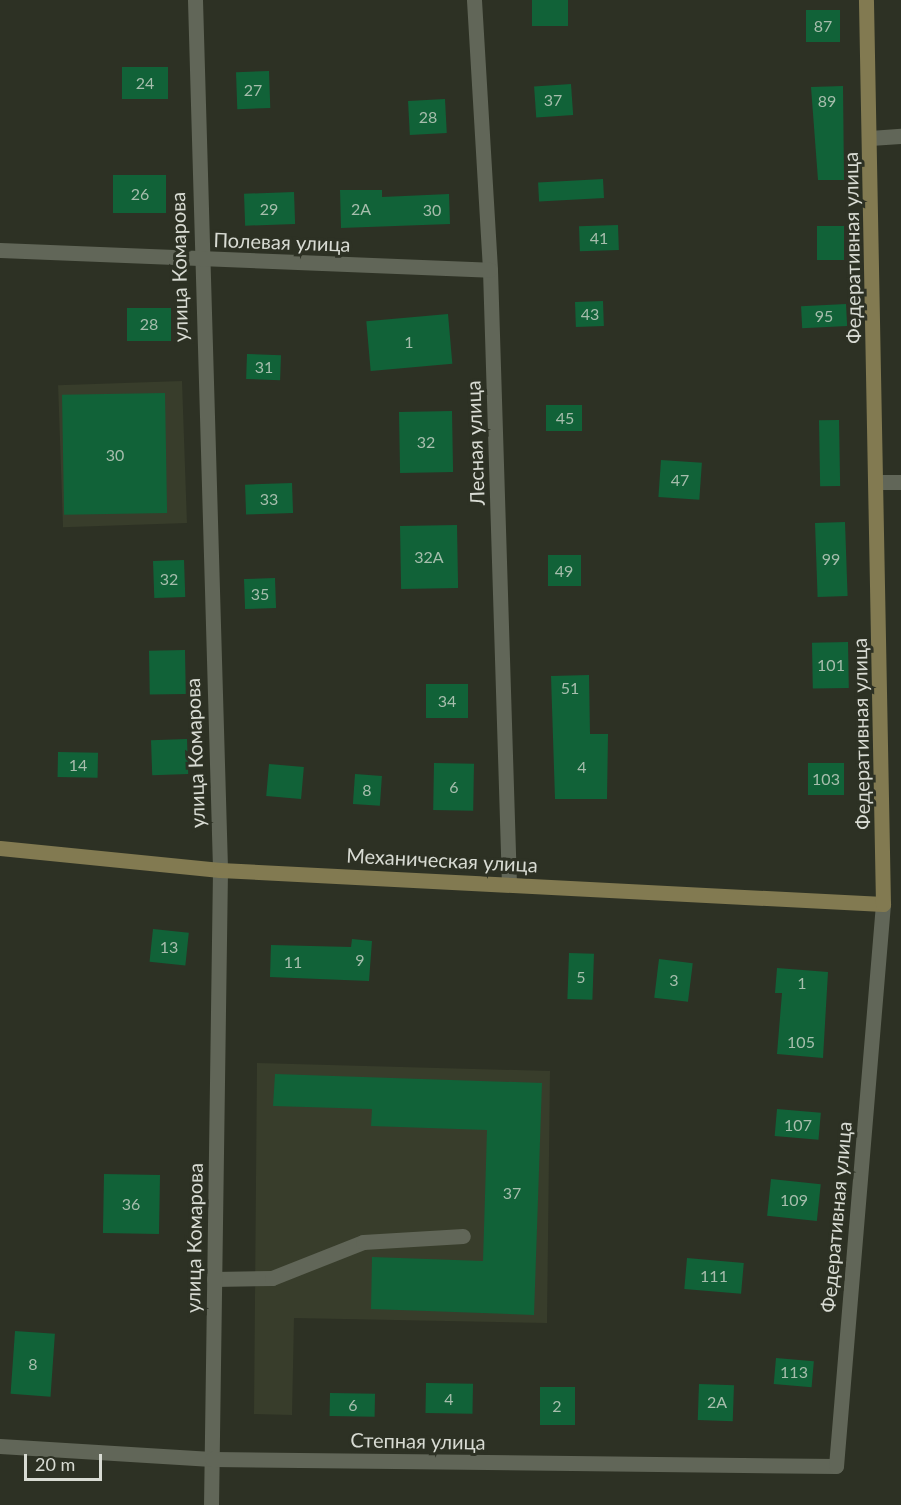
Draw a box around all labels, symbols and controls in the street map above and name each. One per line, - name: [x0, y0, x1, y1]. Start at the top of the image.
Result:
- house number: 87: [814, 16, 832, 36]
- house number: 24: [136, 73, 154, 93]
- house number: 27: [244, 80, 262, 100]
- house number: 37: [544, 90, 562, 110]
- house number: 89: [818, 91, 836, 111]
- house number: 28: [419, 107, 437, 127]
- street label: Федеративная улица: [838, 152, 866, 344]
- house number: 26: [131, 184, 149, 204]
- street label: улица Комарова: [166, 192, 192, 342]
- house number: 29: [260, 199, 278, 219]
- house number: 2А: [351, 199, 371, 219]
- house number: 30: [423, 200, 441, 220]
- street label: Полевая улица: [213, 228, 351, 256]
- house number: 41: [590, 228, 608, 248]
- house number: 43: [581, 304, 599, 324]
- house number: 95: [815, 306, 833, 326]
- house number: 28: [140, 314, 158, 334]
- house number: 1: [404, 332, 414, 352]
- house number: 31: [255, 357, 273, 377]
- street label: Лесная улица: [461, 380, 489, 506]
- house number: 45: [556, 408, 574, 428]
- house number: 32: [417, 432, 435, 452]
- house number: 30: [106, 445, 124, 465]
- house number: 47: [671, 470, 689, 490]
- house number: 33: [260, 489, 278, 509]
- house number: 32А: [414, 547, 444, 567]
- house number: 99: [822, 549, 840, 569]
- house number: 49: [555, 561, 573, 581]
- house number: 32: [160, 569, 178, 589]
- house number: 35: [251, 584, 269, 604]
- street label: Федеративная улица: [847, 638, 875, 830]
- house number: 101: [817, 655, 845, 675]
- street label: улица Комарова: [180, 678, 210, 828]
- house number: 51: [561, 678, 579, 698]
- house number: 34: [438, 691, 456, 711]
- house number: 14: [69, 755, 87, 775]
- house number: 4: [577, 757, 587, 777]
- house number: 103: [812, 769, 840, 789]
- house number: 6: [449, 777, 459, 797]
- house number: 8: [362, 780, 372, 800]
- street label: Механическая улица: [346, 843, 538, 877]
- house number: 13: [160, 937, 178, 957]
- house number: 9: [355, 950, 365, 970]
- house number: 11: [284, 952, 302, 972]
- house number: 5: [576, 967, 586, 987]
- house number: 3: [669, 970, 679, 990]
- house number: 1: [797, 973, 807, 993]
- house number: 105: [787, 1032, 815, 1052]
- house number: 107: [784, 1115, 812, 1135]
- street label: Федеративная улица: [816, 1120, 856, 1314]
- street label: улица Комарова: [181, 1163, 207, 1313]
- house number: 37: [503, 1183, 521, 1203]
- house number: 109: [780, 1190, 808, 1210]
- house number: 36: [122, 1194, 140, 1214]
- house number: 111: [700, 1266, 728, 1286]
- house number: 8: [28, 1354, 38, 1374]
- house number: 113: [780, 1362, 808, 1382]
- house number: 4: [444, 1389, 454, 1409]
- house number: 2А: [707, 1392, 727, 1412]
- house number: 6: [348, 1395, 358, 1415]
- house number: 2: [552, 1396, 562, 1416]
- street label: Степная улица: [350, 1428, 486, 1454]
- scale bar: [27, 1442, 105, 1480]
- text: 20 m: [35, 1453, 75, 1475]

